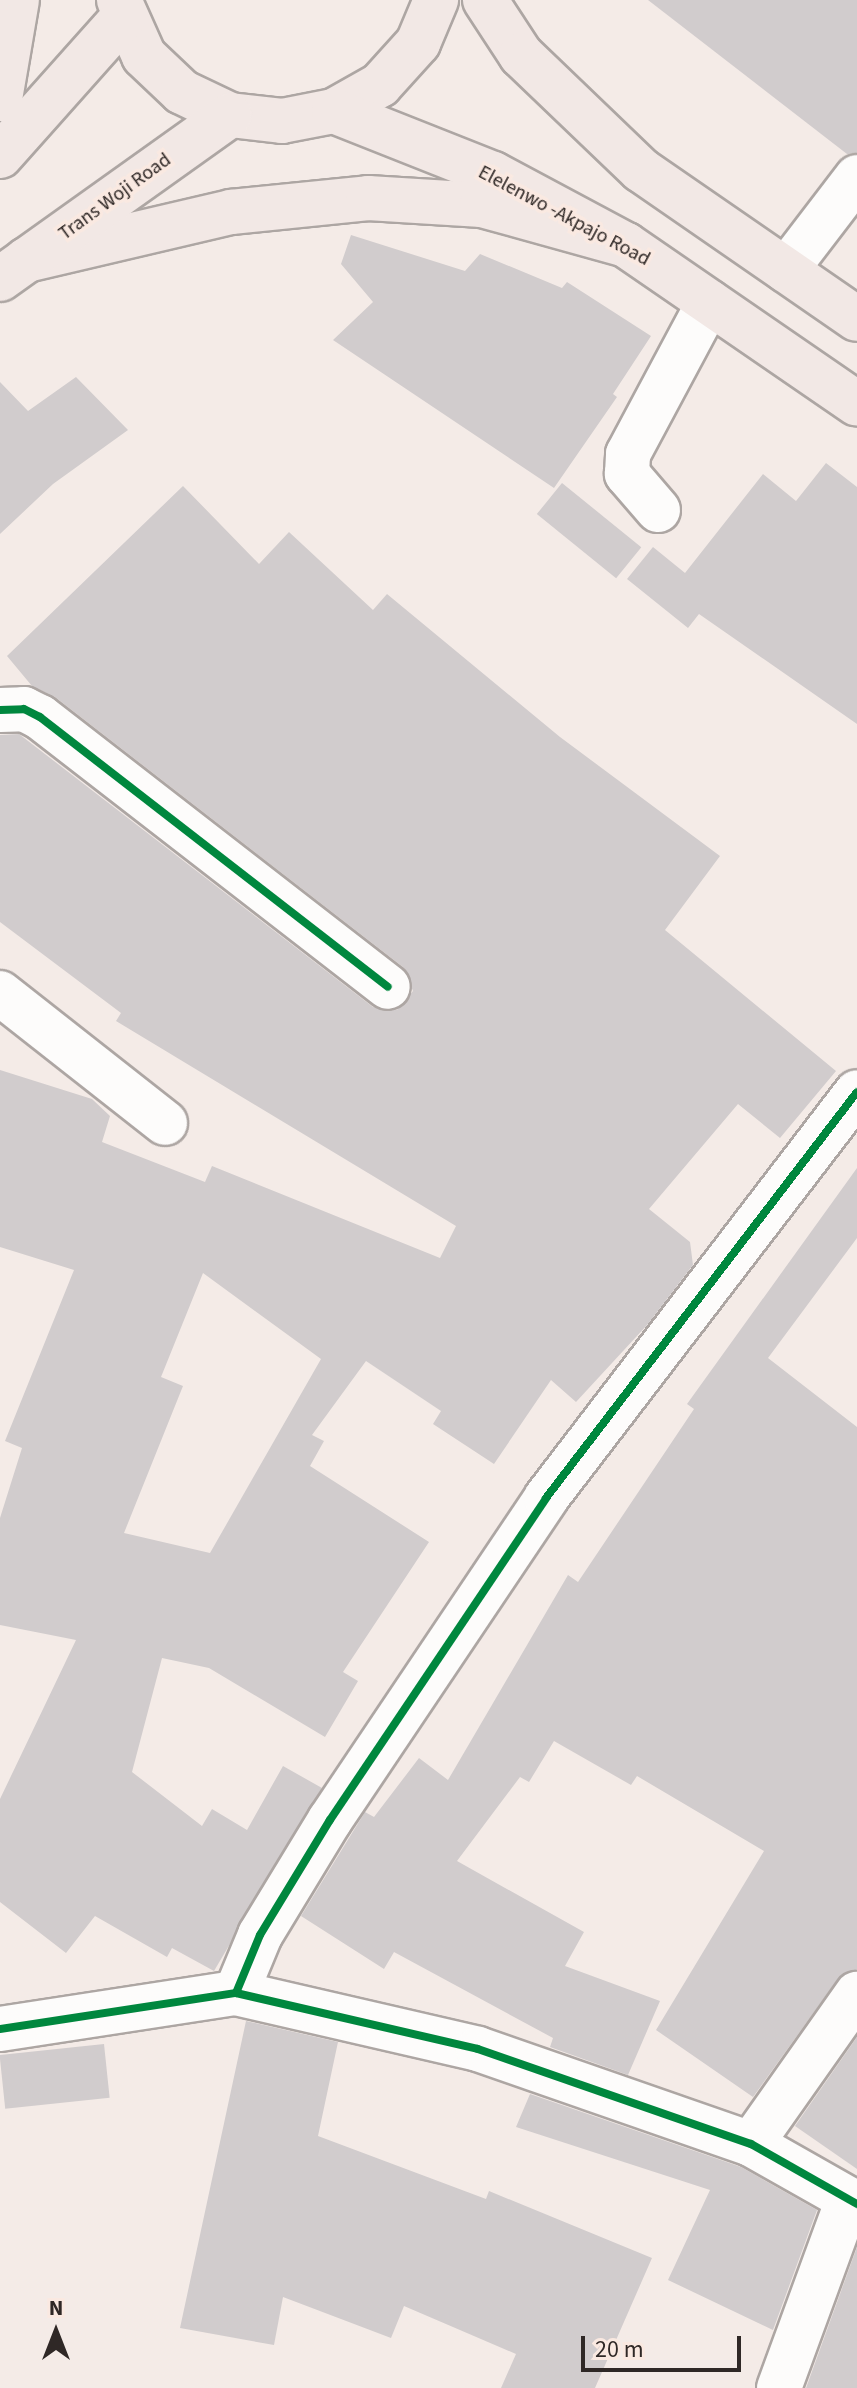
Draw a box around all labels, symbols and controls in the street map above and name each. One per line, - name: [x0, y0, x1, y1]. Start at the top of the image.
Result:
- street label: Trans Woji Road: [54, 148, 176, 246]
- street label: Elelenwo -Akpajo Road: [474, 161, 654, 271]
- north arrow: [16, 2292, 96, 2372]
- text: N: [49, 2292, 63, 2324]
- scale bar: [585, 2320, 745, 2370]
- text: 20 m: [595, 2332, 644, 2367]

